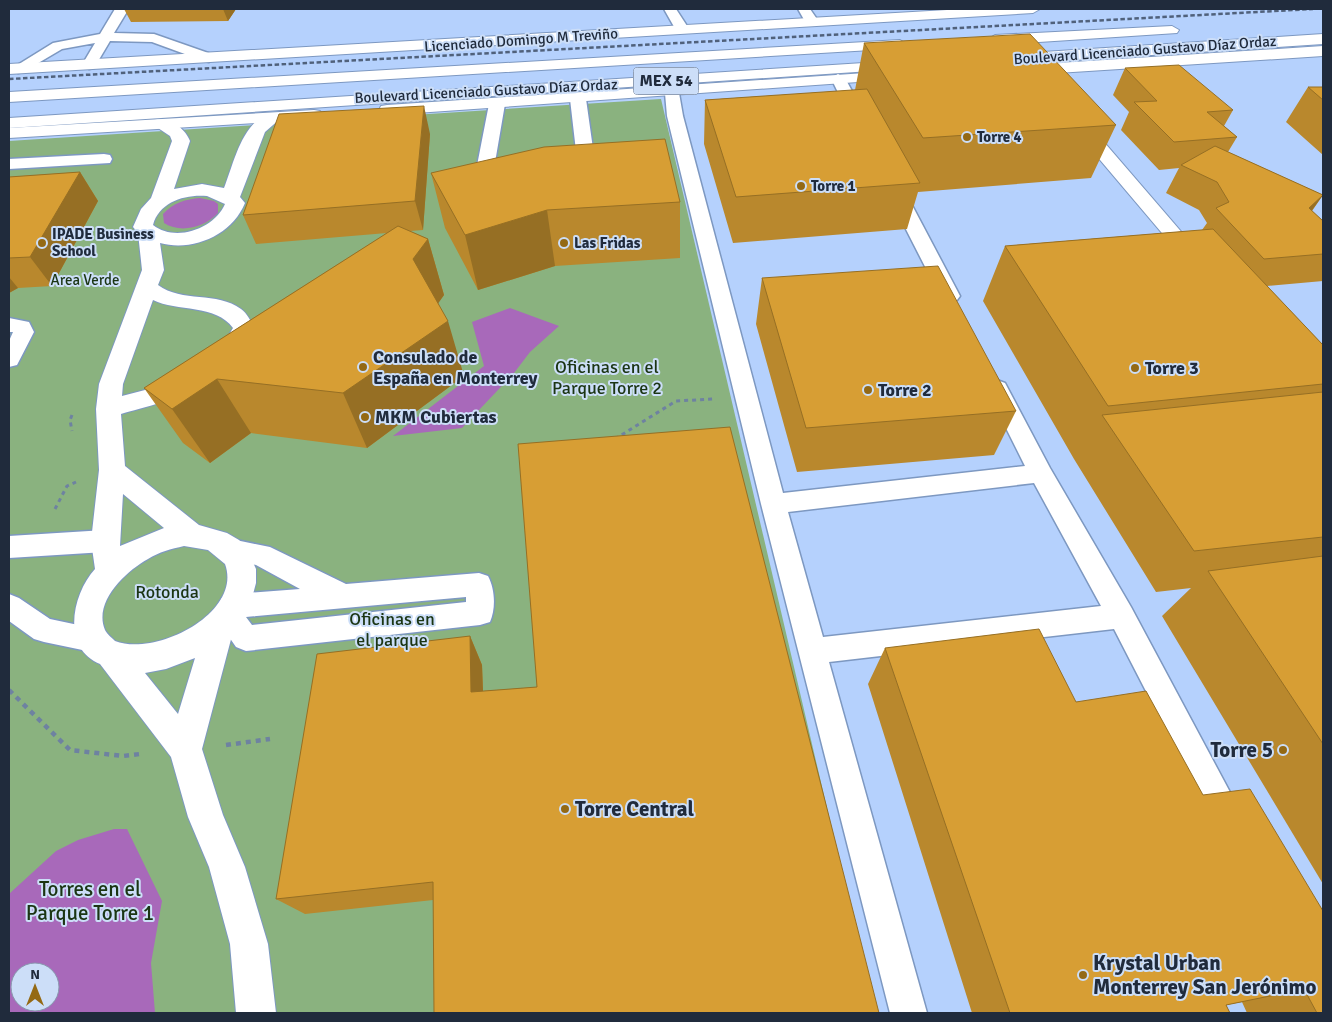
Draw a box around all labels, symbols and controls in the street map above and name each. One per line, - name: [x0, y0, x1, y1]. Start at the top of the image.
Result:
- street label: Licenciado Domingo M Treviño: [423, 24, 619, 56]
- street label: Boulevard Licenciado Gustavo Díaz Ordaz: [1013, 32, 1277, 68]
- road number: MEX 54: [634, 68, 698, 94]
- street label: Boulevard Licenciado Gustavo Díaz Ordaz: [354, 75, 618, 107]
- place label: Torre 4: [977, 128, 1022, 146]
- marker: Torre 4: [961, 131, 973, 143]
- place label: Torre 1: [811, 177, 856, 195]
- marker: Torre 1: [795, 180, 807, 192]
- place label: IPADE Business School: [52, 225, 154, 260]
- place label: Las Fridas: [574, 234, 641, 252]
- marker: IPADE Business School: [36, 237, 48, 249]
- marker: Las Fridas: [558, 237, 570, 249]
- park label: Area Verde: [50, 271, 120, 289]
- place label: Consulado de España en Monterrey: [373, 346, 538, 389]
- park label: Oficinas en el Parque Torre 2: [552, 356, 662, 399]
- place label: Torre 3: [1145, 357, 1199, 379]
- marker: Consulado de España en Monterrey: [357, 361, 369, 373]
- marker: Torre 3: [1129, 362, 1141, 374]
- place label: Torre 2: [878, 379, 932, 401]
- marker: Torre 2: [862, 384, 874, 396]
- place label: MKM Cubiertas: [375, 406, 497, 428]
- marker: MKM Cubiertas: [359, 411, 371, 423]
- park label: Rotonda: [135, 581, 199, 603]
- park label: Oficinas en el parque: [349, 608, 435, 651]
- place label: Torre 5: [1210, 737, 1273, 763]
- marker: Torre 5: [1277, 744, 1289, 756]
- place label: Torre Central: [575, 796, 695, 822]
- marker: Torre Central: [559, 803, 571, 815]
- park label: Torres en el Parque Torre 1: [26, 876, 154, 926]
- place label: Krystal Urban Monterrey San Jerónimo: [1093, 950, 1316, 1000]
- north arrow: [10, 962, 60, 1012]
- text: N: [30, 966, 40, 983]
- marker: Krystal Urban Monterrey San Jerónimo: [1077, 969, 1089, 981]

